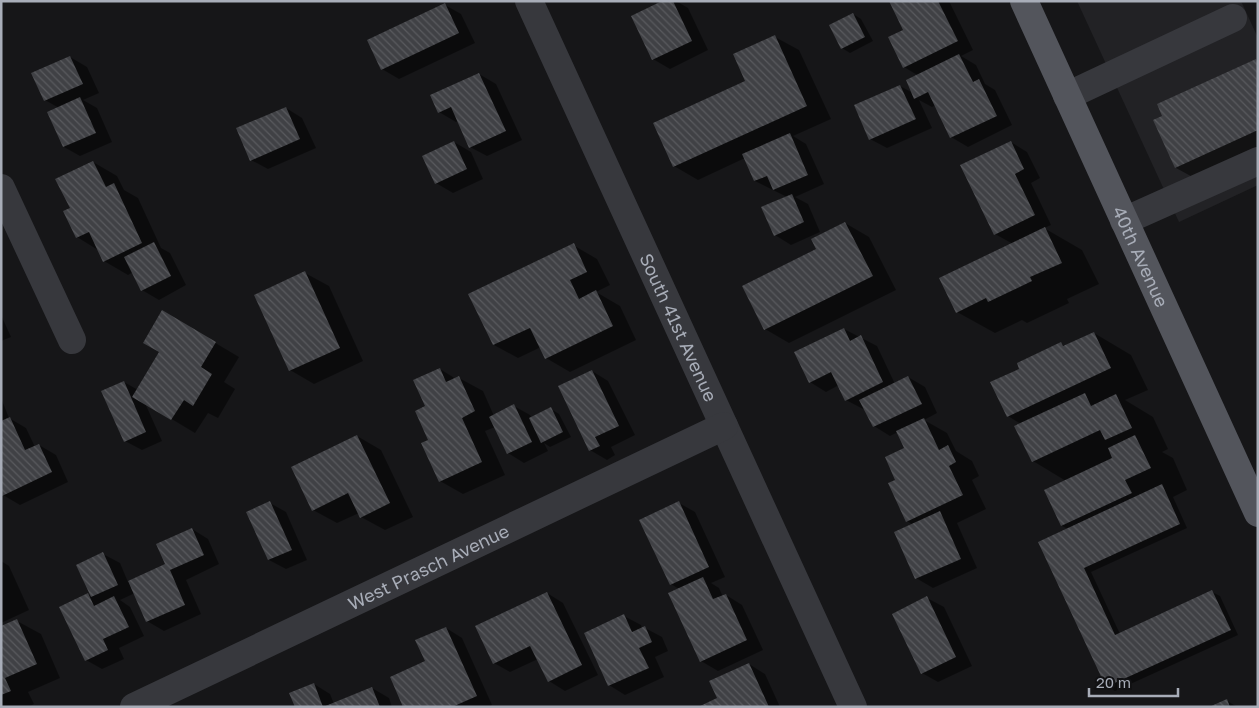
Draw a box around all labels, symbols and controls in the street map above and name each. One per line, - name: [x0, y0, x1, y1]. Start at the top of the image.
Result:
- street label: 40th Avenue: [1108, 203, 1173, 311]
- street label: South 41st Avenue: [635, 250, 722, 405]
- street label: West Prasch Avenue: [344, 519, 512, 615]
- scale bar: [1089, 666, 1178, 698]
- text: 20 m: [1096, 673, 1131, 691]

